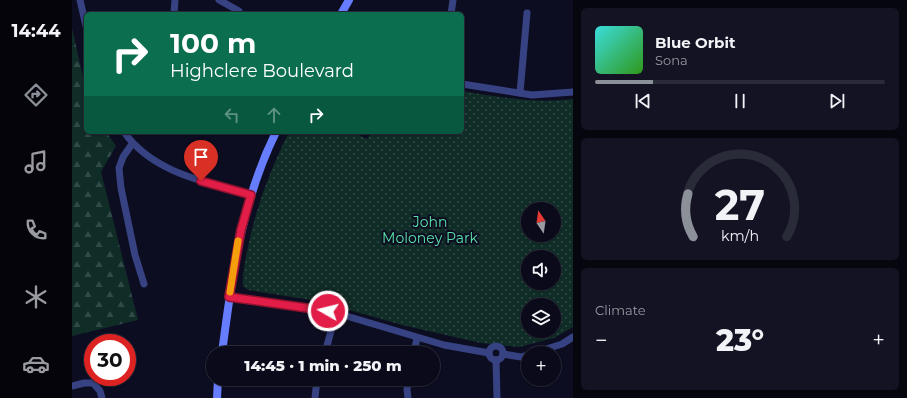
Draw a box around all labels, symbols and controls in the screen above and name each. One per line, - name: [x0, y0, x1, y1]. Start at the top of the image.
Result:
- text: 14:44: [11, 20, 61, 42]
- text: 100 m: [170, 26, 256, 60]
- icon: right: [104, 28, 156, 80]
- text: Blue Orbit: [655, 33, 735, 52]
- text: Sona: [655, 52, 688, 68]
- text: Highclere Boulevard: [170, 60, 354, 82]
- icon: directions: [22, 81, 50, 109]
- icon: previous: [632, 90, 654, 112]
- icon: pause: [729, 90, 751, 112]
- icon: next: [826, 90, 848, 112]
- icon: left: [221, 104, 243, 126]
- icon: ahead: [263, 104, 285, 126]
- icon: right: [305, 104, 327, 126]
- pin: [184, 140, 218, 181]
- icon: arrive: [190, 146, 212, 168]
- icon: music: [22, 148, 50, 176]
- text: 27: [715, 180, 765, 230]
- north arrow: [521, 202, 561, 242]
- map controls: [521, 202, 561, 386]
- park label: John Moloney Park: [382, 213, 479, 247]
- icon: phone: [22, 216, 50, 244]
- text: km/h: [721, 227, 759, 245]
- button: sound: [521, 250, 561, 290]
- icon: climate: [22, 283, 50, 311]
- position arrow: [307, 290, 349, 332]
- button: layers: [521, 298, 561, 338]
- text: Climate: [595, 302, 646, 318]
- text: 23°: [716, 322, 764, 359]
- text: −: [595, 327, 608, 354]
- text: +: [872, 327, 885, 354]
- speed limit sign: 30: [84, 334, 136, 386]
- button: +: [521, 346, 561, 386]
- icon: car: [22, 350, 50, 378]
- text: 14:45 · 1 min · 250 m: [244, 356, 402, 375]

